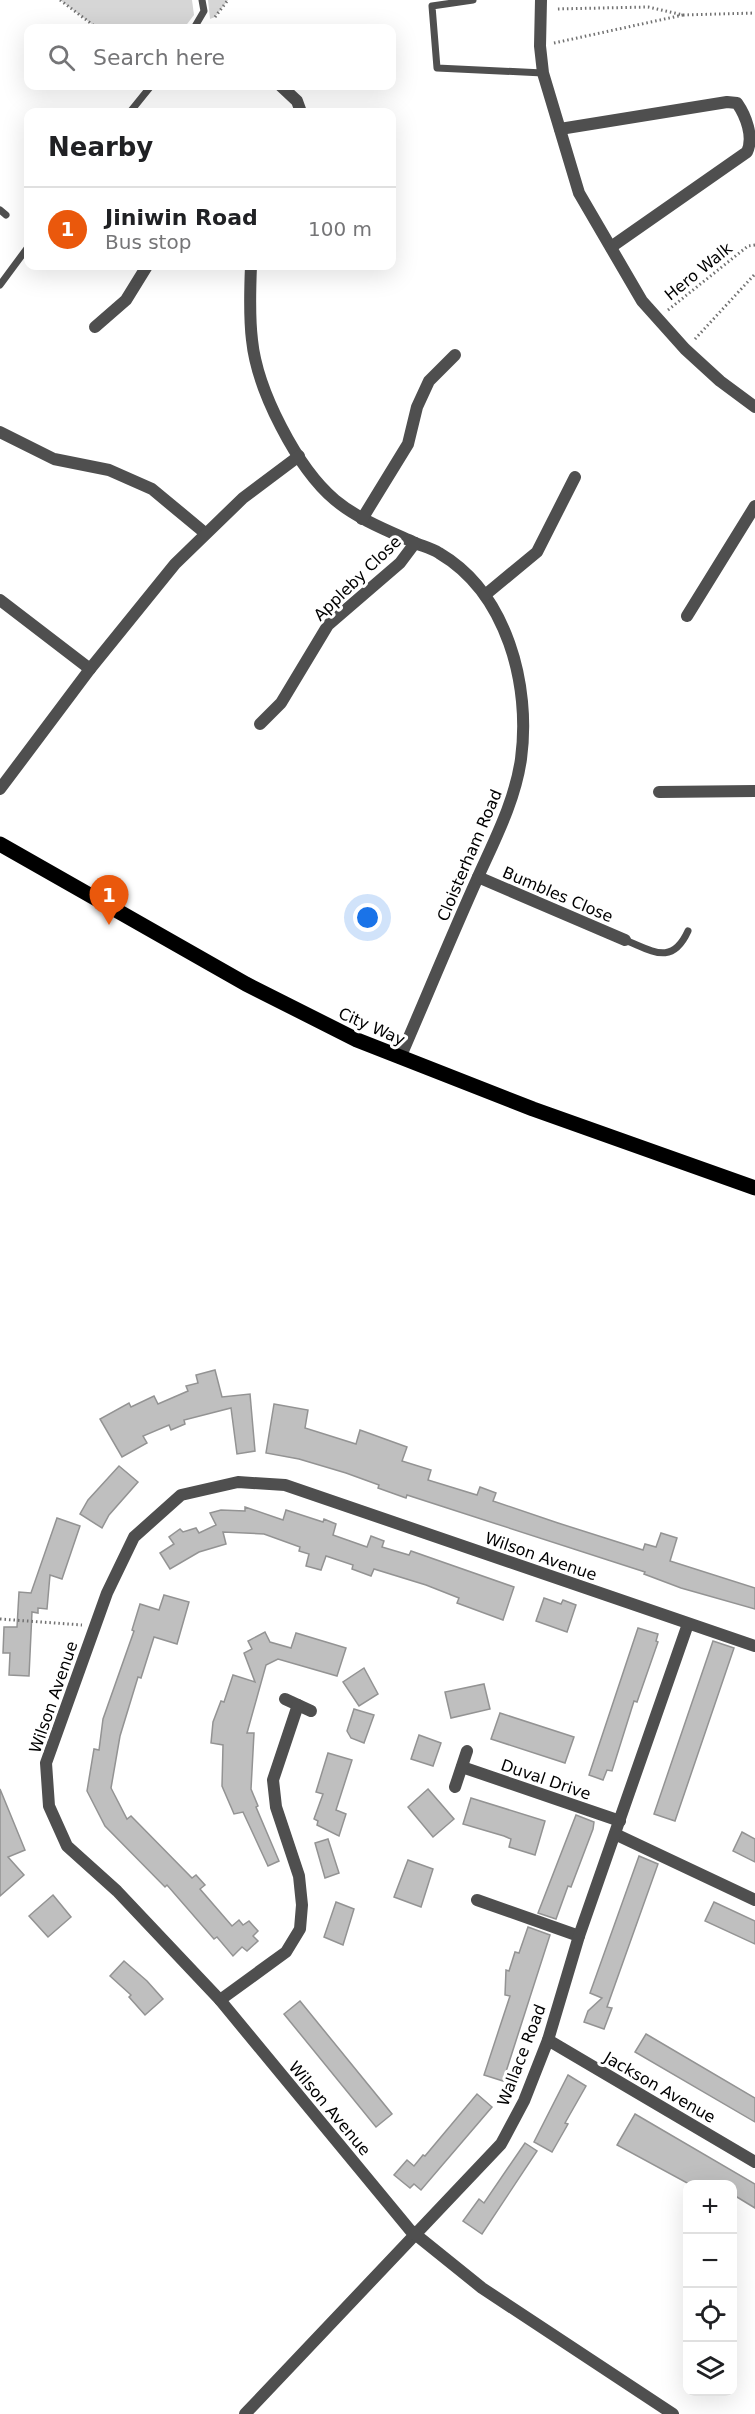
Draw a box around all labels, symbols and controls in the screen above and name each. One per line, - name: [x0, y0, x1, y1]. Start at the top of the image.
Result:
- search box: [24, 24, 396, 90]
- icon: search: [45, 41, 78, 74]
- text: Search here: [93, 45, 225, 70]
- text: Nearby: [48, 132, 153, 162]
- text: Jiniwin Road: [105, 205, 258, 230]
- text: 1: [61, 217, 74, 241]
- text: 100 m: [308, 217, 372, 241]
- text: Bus stop: [105, 230, 191, 254]
- street label: Hero Walk: [661, 238, 736, 304]
- street label: Appleby Close: [310, 532, 405, 625]
- street label: Cloisterham Road: [433, 786, 506, 924]
- street label: Bumbles Close: [500, 863, 616, 926]
- pin: 1: [90, 876, 128, 925]
- your location: [353, 903, 382, 932]
- street label: City Way: [336, 1003, 408, 1049]
- street label: Wilson Avenue: [482, 1528, 599, 1585]
- street label: Wilson Avenue: [25, 1639, 82, 1756]
- street label: Duval Drive: [498, 1755, 593, 1804]
- street label: Wallace Road: [493, 2002, 550, 2109]
- street label: Jackson Avenue: [600, 2047, 719, 2127]
- street label: Wilson Avenue: [285, 2057, 375, 2159]
- map controls: [683, 2180, 737, 2396]
- button: +: [683, 2180, 737, 2234]
- button: −: [683, 2234, 737, 2288]
- button: locate: [683, 2288, 737, 2342]
- button: layers: [683, 2342, 737, 2396]

